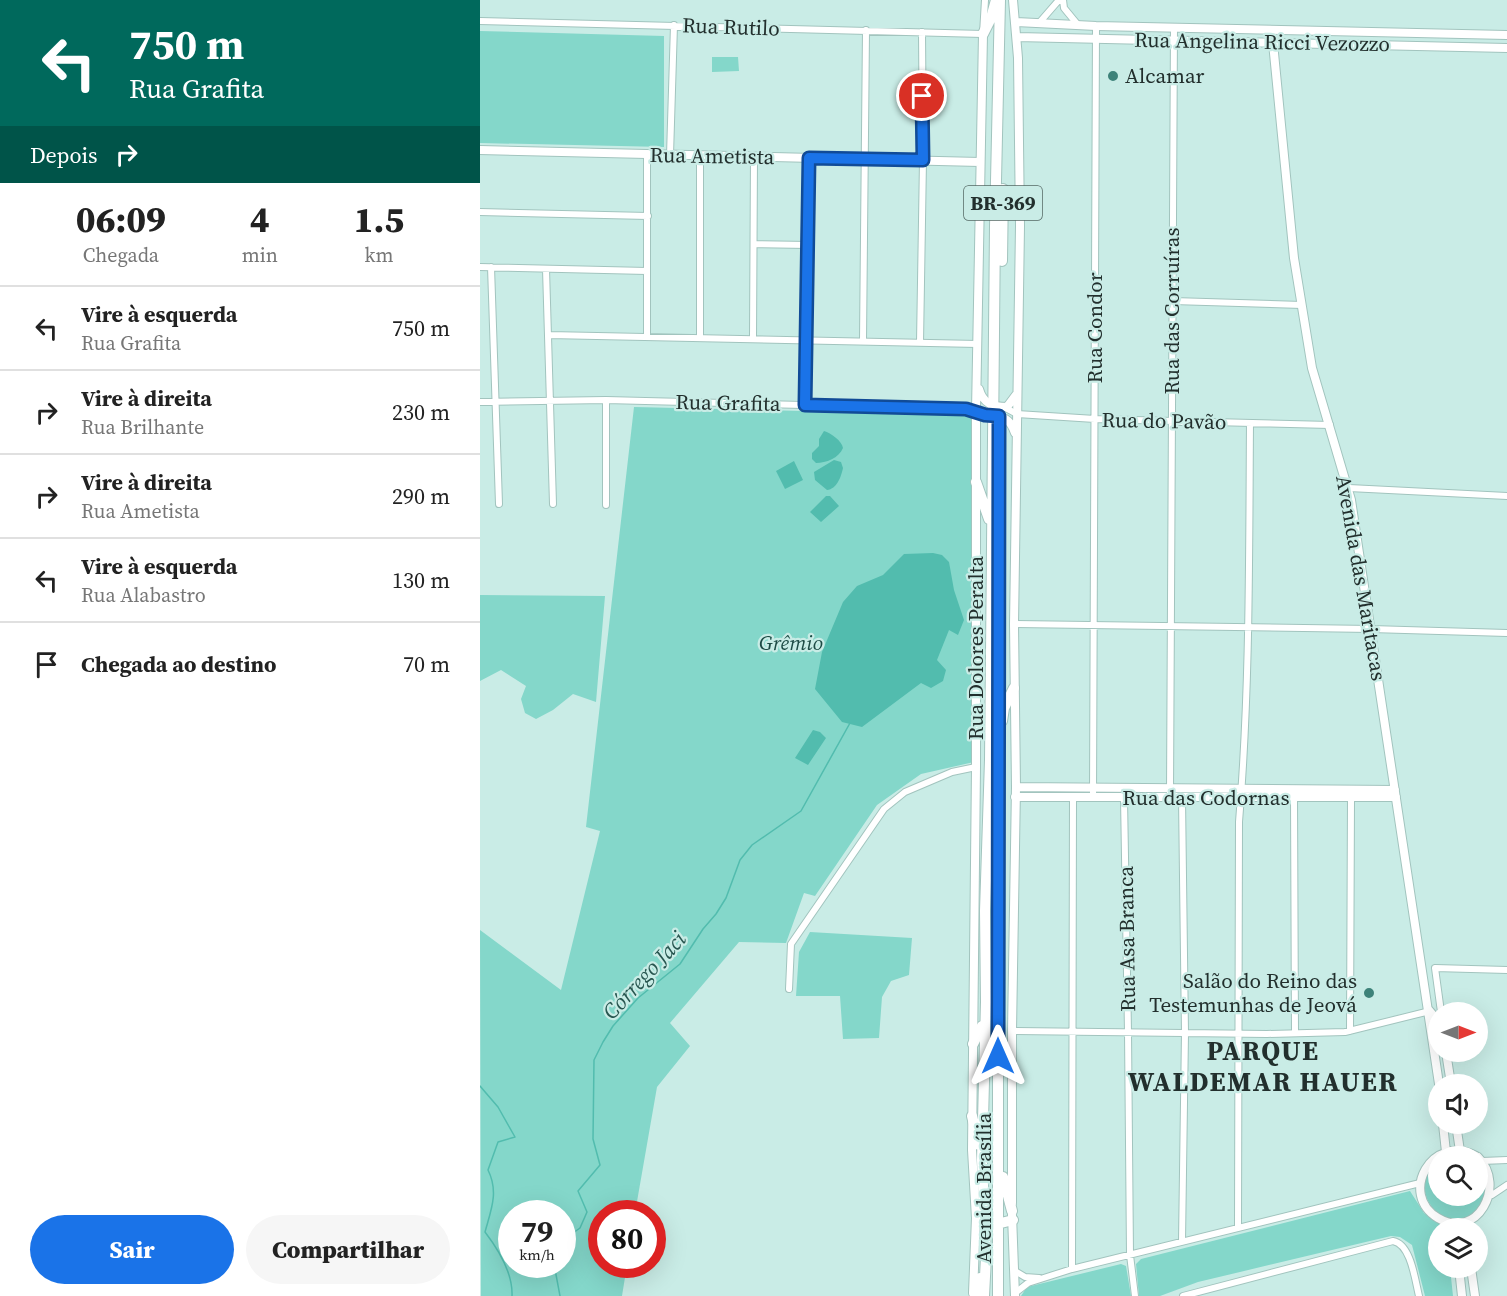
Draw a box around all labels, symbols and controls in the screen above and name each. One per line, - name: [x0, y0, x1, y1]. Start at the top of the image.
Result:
- street label: Rua Rutilo: [682, 10, 780, 43]
- text: 750 m: [129, 15, 244, 73]
- icon: left: [30, 24, 108, 102]
- street label: Rua Angelina Ricci Vezozzo: [1134, 25, 1390, 58]
- place label: Alcamar: [1125, 61, 1205, 90]
- marker: Alcamar: [1106, 69, 1120, 83]
- text: Rua Grafita: [129, 70, 264, 107]
- pin: [896, 70, 947, 121]
- icon: arrive: [905, 79, 938, 112]
- icon: right: [110, 138, 143, 171]
- text: Depois: [30, 140, 98, 170]
- street label: Rua Ametista: [649, 140, 775, 171]
- road number: BR-369: [964, 186, 1042, 220]
- text: 06:09: [76, 195, 166, 244]
- text: 4: [250, 195, 270, 244]
- text: 1.5: [354, 195, 404, 244]
- street label: Rua das Corruíras: [1157, 227, 1186, 395]
- text: Chegada: [83, 241, 159, 269]
- text: min: [242, 241, 278, 269]
- text: km: [364, 241, 393, 269]
- street label: Rua Condor: [1080, 272, 1109, 384]
- text: Vire à esquerda: [81, 299, 237, 329]
- icon: left: [30, 312, 63, 345]
- text: 750 m: [392, 313, 450, 343]
- text: Rua Grafita: [81, 329, 181, 357]
- text: Vire à direita: [81, 383, 212, 413]
- street label: Rua Grafita: [675, 387, 781, 418]
- icon: right: [30, 396, 63, 429]
- text: 230 m: [392, 397, 450, 427]
- street label: Rua do Pavão: [1101, 405, 1227, 436]
- text: Rua Brilhante: [81, 413, 204, 441]
- text: Vire à direita: [81, 467, 212, 497]
- street label: Avenida das Maritacas: [1329, 473, 1394, 683]
- icon: right: [30, 480, 63, 513]
- text: 290 m: [392, 481, 450, 511]
- text: Rua Ametista: [81, 497, 200, 525]
- text: Vire à esquerda: [81, 551, 237, 581]
- street label: Rua Dolores Peralta: [961, 555, 990, 740]
- icon: left: [30, 564, 63, 597]
- text: 130 m: [392, 565, 450, 595]
- text: Rua Alabastro: [81, 581, 206, 609]
- park label: Grêmio: [759, 628, 823, 657]
- icon: arrive: [30, 648, 63, 681]
- text: Chegada ao destino: [81, 649, 276, 679]
- text: 70 m: [403, 649, 450, 679]
- street label: Rua das Codornas: [1122, 783, 1290, 812]
- street label: Rua Asa Branca: [1111, 865, 1142, 1012]
- water label: Córrego Jaci: [595, 924, 693, 1026]
- place label: Salão do Reino das Testemunhas de Jeová: [1149, 966, 1357, 1019]
- marker: Salão do Reino das Testemunhas de Jeová: [1362, 986, 1376, 1000]
- north arrow: [1428, 1002, 1488, 1062]
- map controls: [1428, 1002, 1488, 1278]
- position arrow: [966, 1024, 1030, 1088]
- district label: PARQUE WALDEMAR HAUER: [1128, 1032, 1398, 1100]
- button: sound: [1428, 1074, 1488, 1134]
- street label: Avenida Brasília: [969, 1112, 998, 1263]
- button: search: [1428, 1146, 1488, 1206]
- speed limit sign: 80: [588, 1200, 666, 1278]
- text: 79: [521, 1211, 553, 1252]
- button: Sair: [30, 1215, 234, 1284]
- button: Compartilhar: [246, 1215, 450, 1284]
- button: layers: [1428, 1218, 1488, 1278]
- text: km/h: [519, 1244, 555, 1265]

